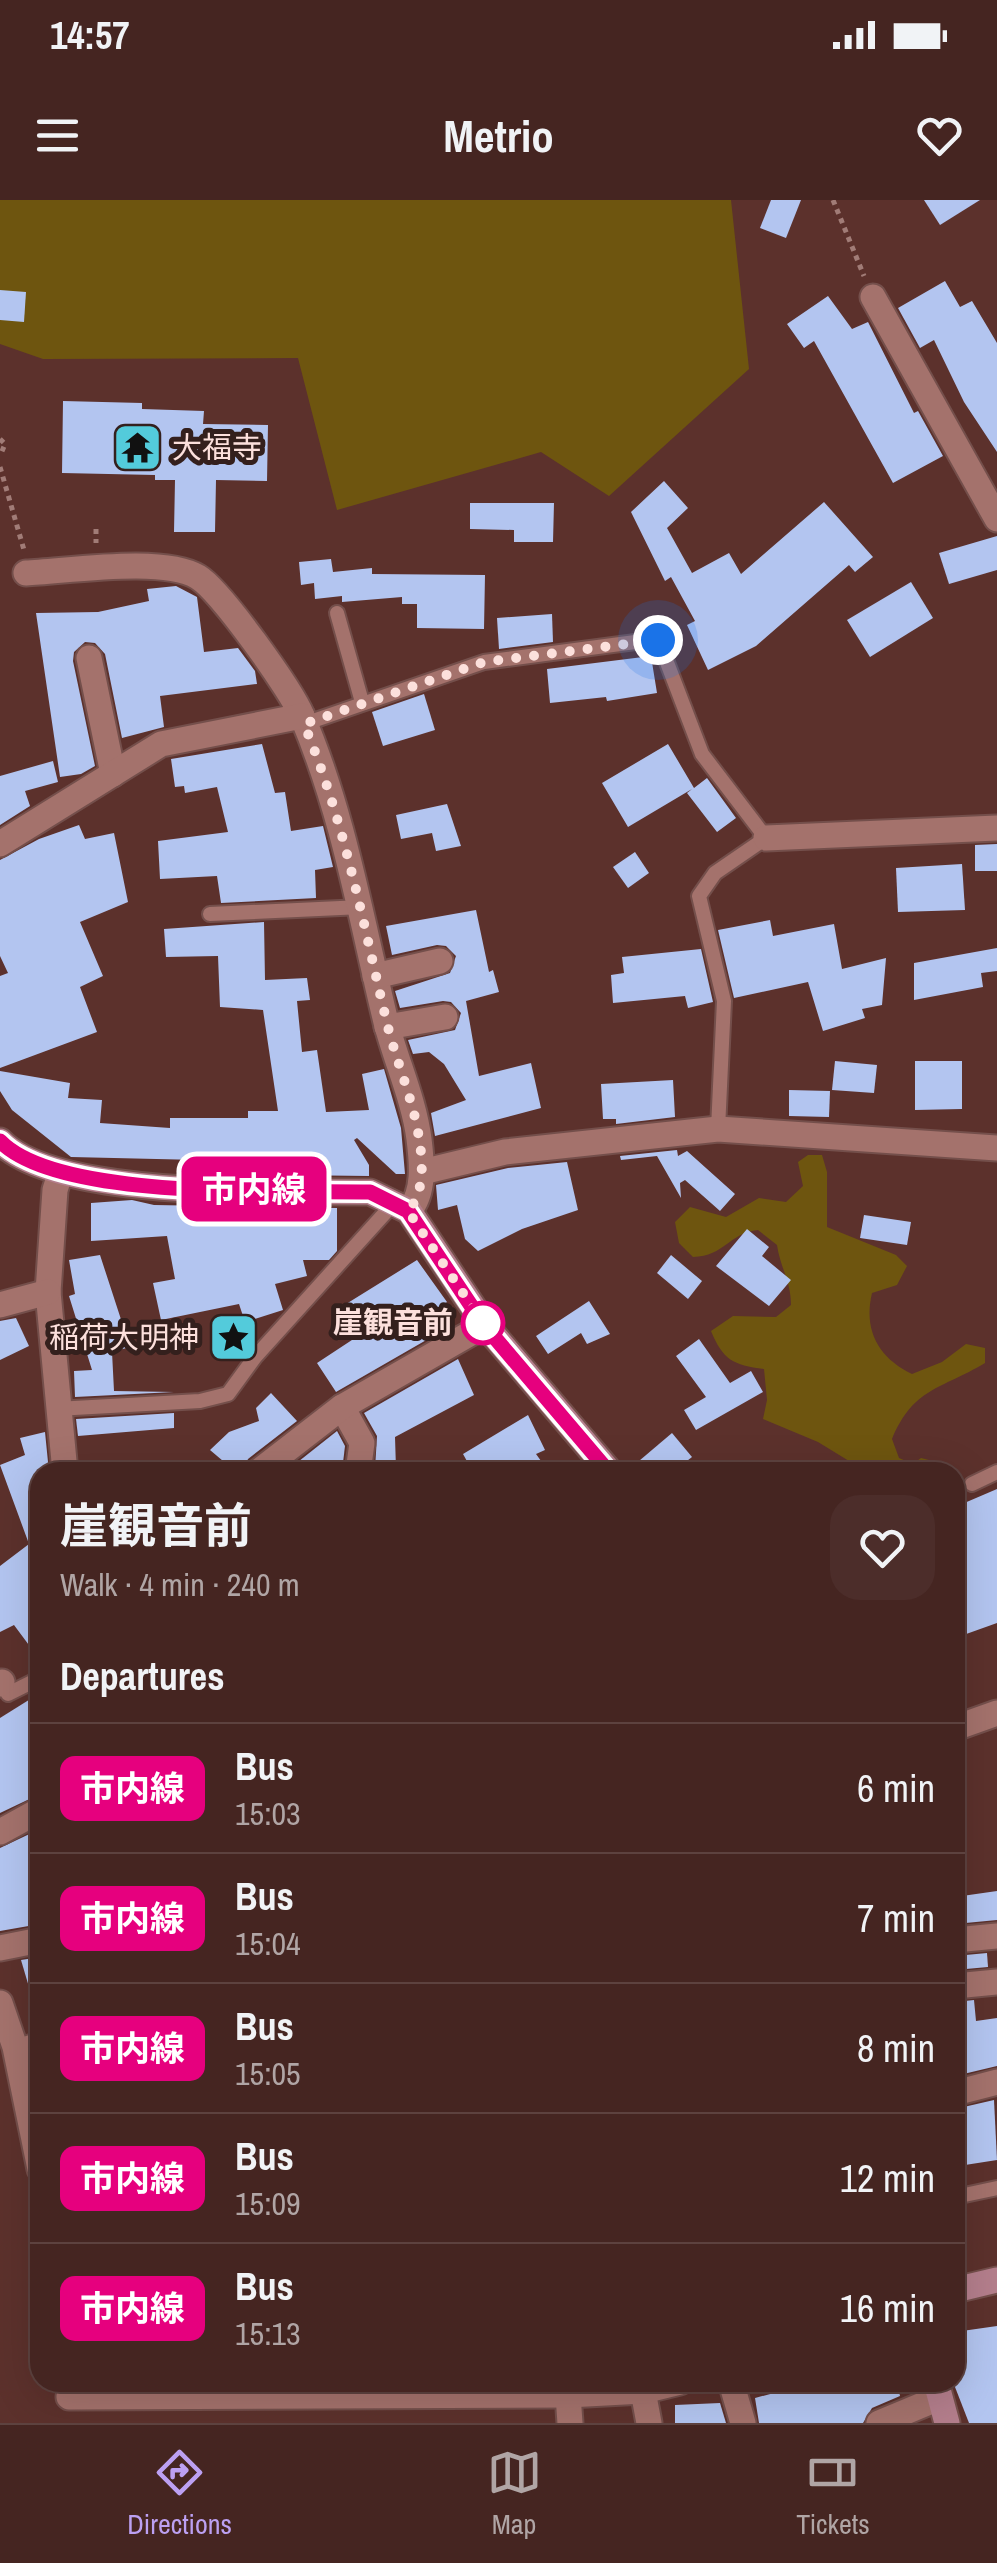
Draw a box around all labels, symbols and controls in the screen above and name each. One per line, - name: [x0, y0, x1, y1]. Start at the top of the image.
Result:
- text: 14:57: [50, 10, 130, 61]
- text: Metrio: [443, 105, 554, 166]
- icon: menu: [30, 108, 85, 163]
- icon: heart: [912, 108, 967, 163]
- temple icon: 大福寺: [111, 422, 163, 474]
- place label: 大福寺: [172, 427, 262, 467]
- your location: [633, 615, 683, 665]
- line badge: 市内線: [196, 1156, 312, 1222]
- text: 市内線: [201, 1166, 307, 1213]
- place label: 崖観音前: [333, 1302, 453, 1342]
- marker: 崖観音前: [462, 1302, 504, 1344]
- place icon: 稲荷大明神: [208, 1312, 260, 1364]
- place label: 稲荷大明神: [49, 1317, 199, 1357]
- text: 崖観音前: [60, 1493, 252, 1558]
- button: heart: [830, 1495, 935, 1600]
- text: Walk · 4 min · 240 m: [60, 1563, 300, 1606]
- text: Departures: [60, 1651, 225, 1702]
- text: Bus: [235, 1741, 294, 1792]
- text: 6 min: [857, 1763, 935, 1814]
- text: 市内線: [80, 1765, 185, 1812]
- text: 15:03: [235, 1792, 301, 1835]
- text: Bus: [235, 1871, 294, 1922]
- text: 7 min: [857, 1893, 935, 1944]
- text: 市内線: [80, 1895, 185, 1942]
- text: 15:04: [235, 1922, 301, 1965]
- text: Bus: [235, 2001, 294, 2052]
- text: 8 min: [857, 2023, 935, 2074]
- text: 市内線: [80, 2025, 185, 2072]
- text: 15:05: [235, 2052, 301, 2095]
- text: Bus: [235, 2131, 294, 2182]
- text: 12 min: [840, 2153, 935, 2204]
- text: 市内線: [80, 2155, 185, 2202]
- text: 15:09: [235, 2182, 301, 2225]
- text: Bus: [235, 2261, 294, 2312]
- text: 16 min: [840, 2283, 935, 2334]
- text: 市内線: [80, 2285, 185, 2332]
- text: 15:13: [235, 2312, 301, 2355]
- tab: Directions: [127, 2445, 232, 2543]
- tab: Map: [487, 2445, 542, 2543]
- tab: Tickets: [796, 2445, 870, 2543]

